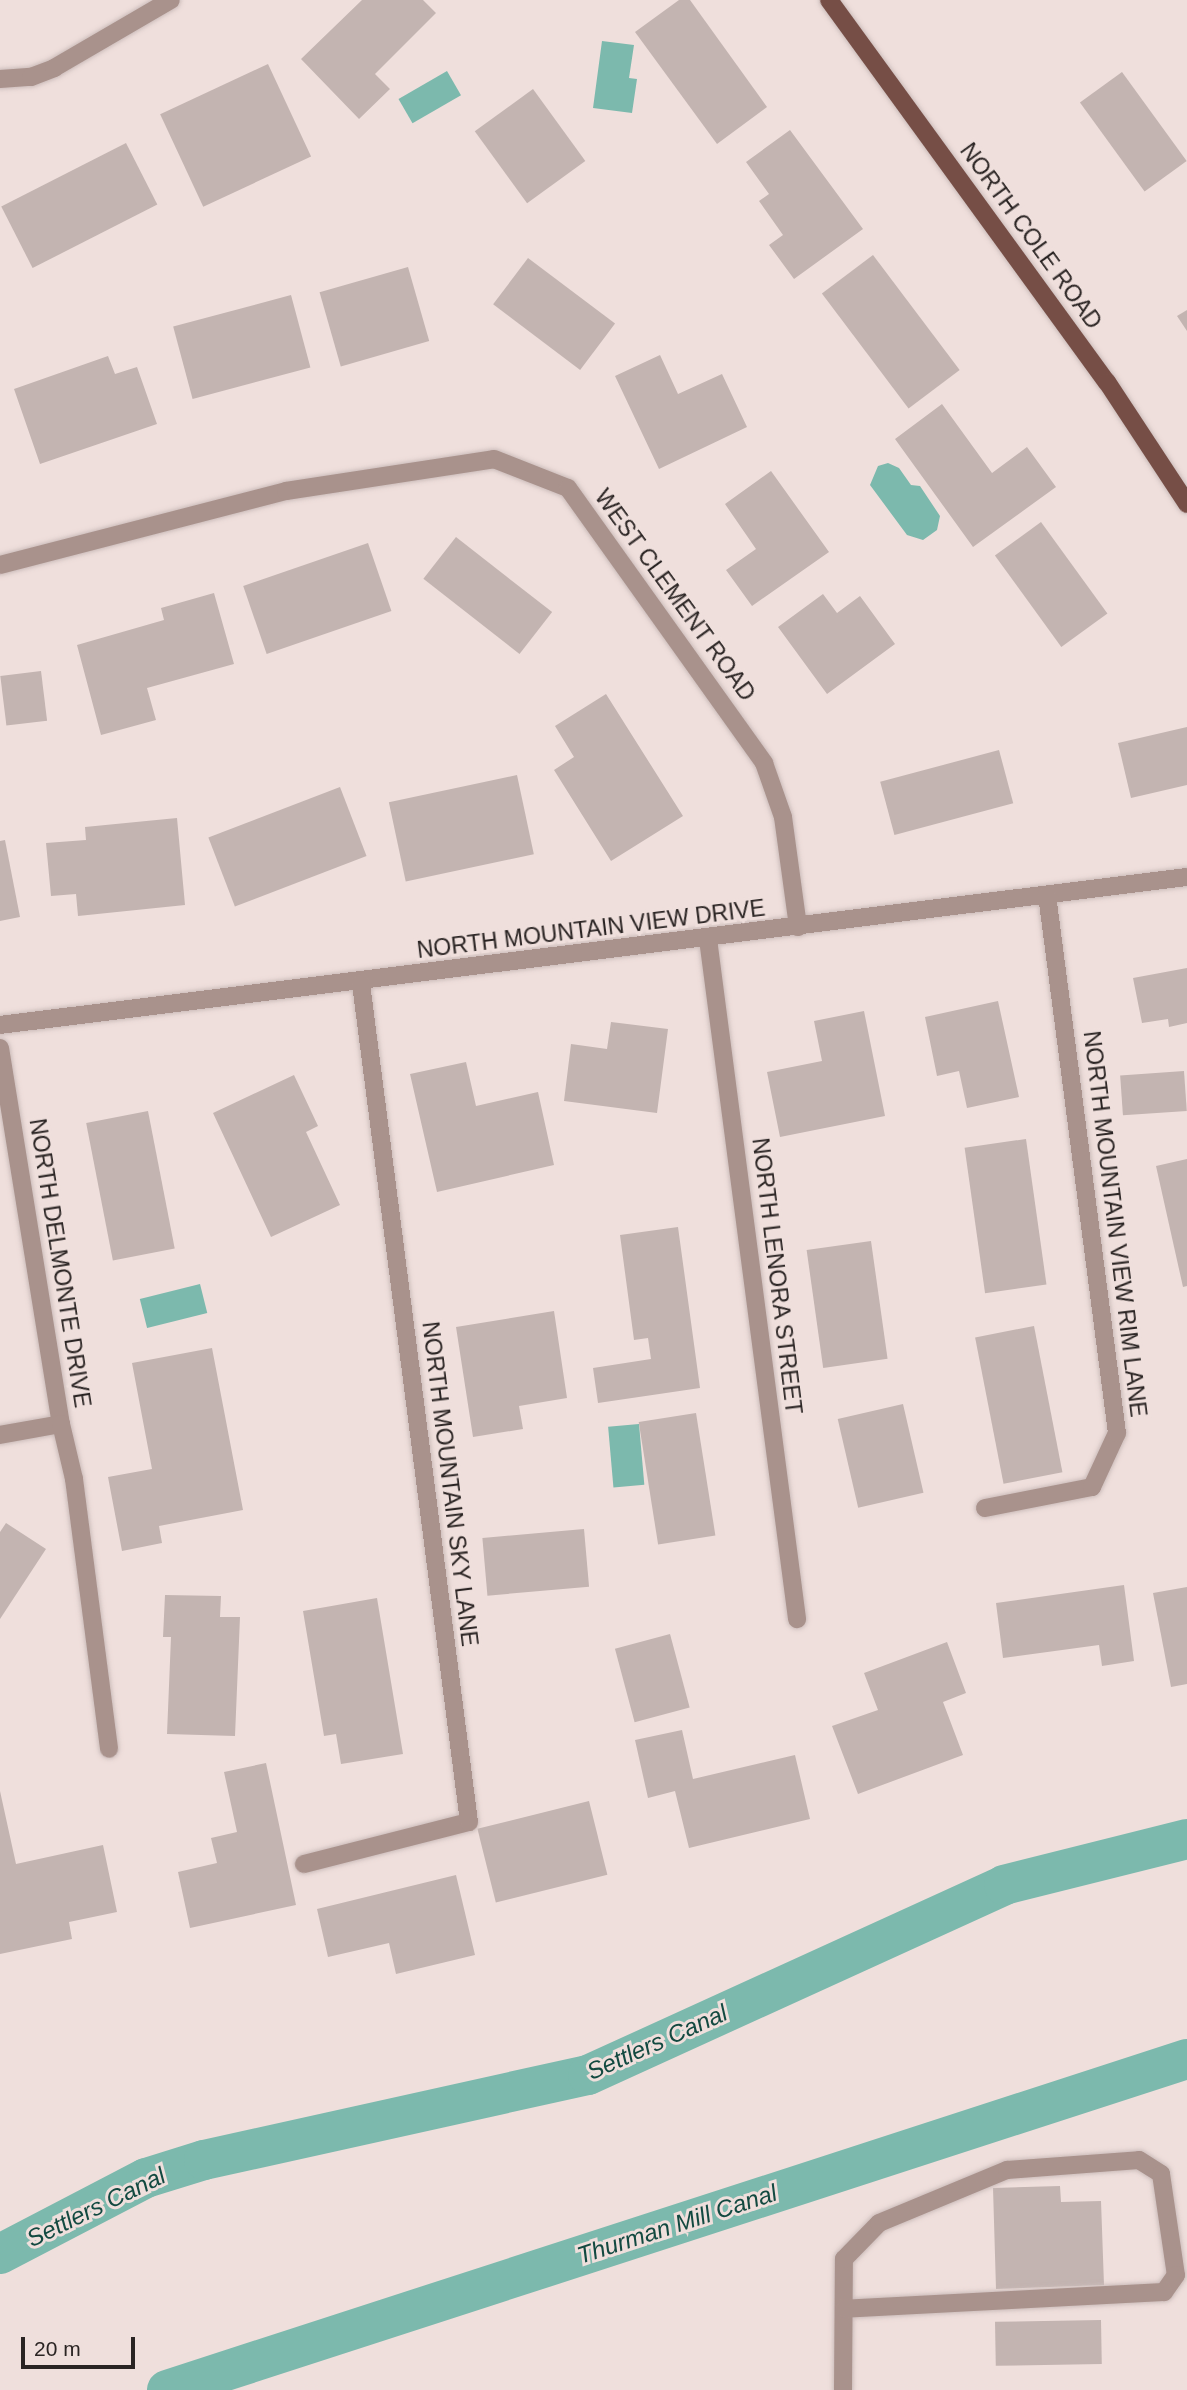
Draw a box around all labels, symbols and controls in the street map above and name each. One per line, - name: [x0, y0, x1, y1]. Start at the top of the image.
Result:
- street label: NORTH COLE ROAD: [954, 138, 1108, 334]
- street label: WEST CLEMENT ROAD: [589, 484, 761, 706]
- street label: NORTH MOUNTAIN VIEW DRIVE: [415, 894, 767, 964]
- street label: NORTH MOUNTAIN VIEW RIM LANE: [1078, 1029, 1152, 1419]
- street label: NORTH DELMONTE DRIVE: [24, 1117, 96, 1409]
- street label: NORTH LENORA STREET: [746, 1136, 808, 1416]
- street label: NORTH MOUNTAIN SKY LANE: [416, 1320, 484, 1648]
- water label: Settlers Canal: [582, 1998, 732, 2086]
- water label: Settlers Canal: [22, 2161, 170, 2253]
- water label: Thurman Mill Canal: [574, 2178, 780, 2270]
- scale bar: [24, 2324, 138, 2368]
- text: 20 m: [34, 2337, 81, 2360]

